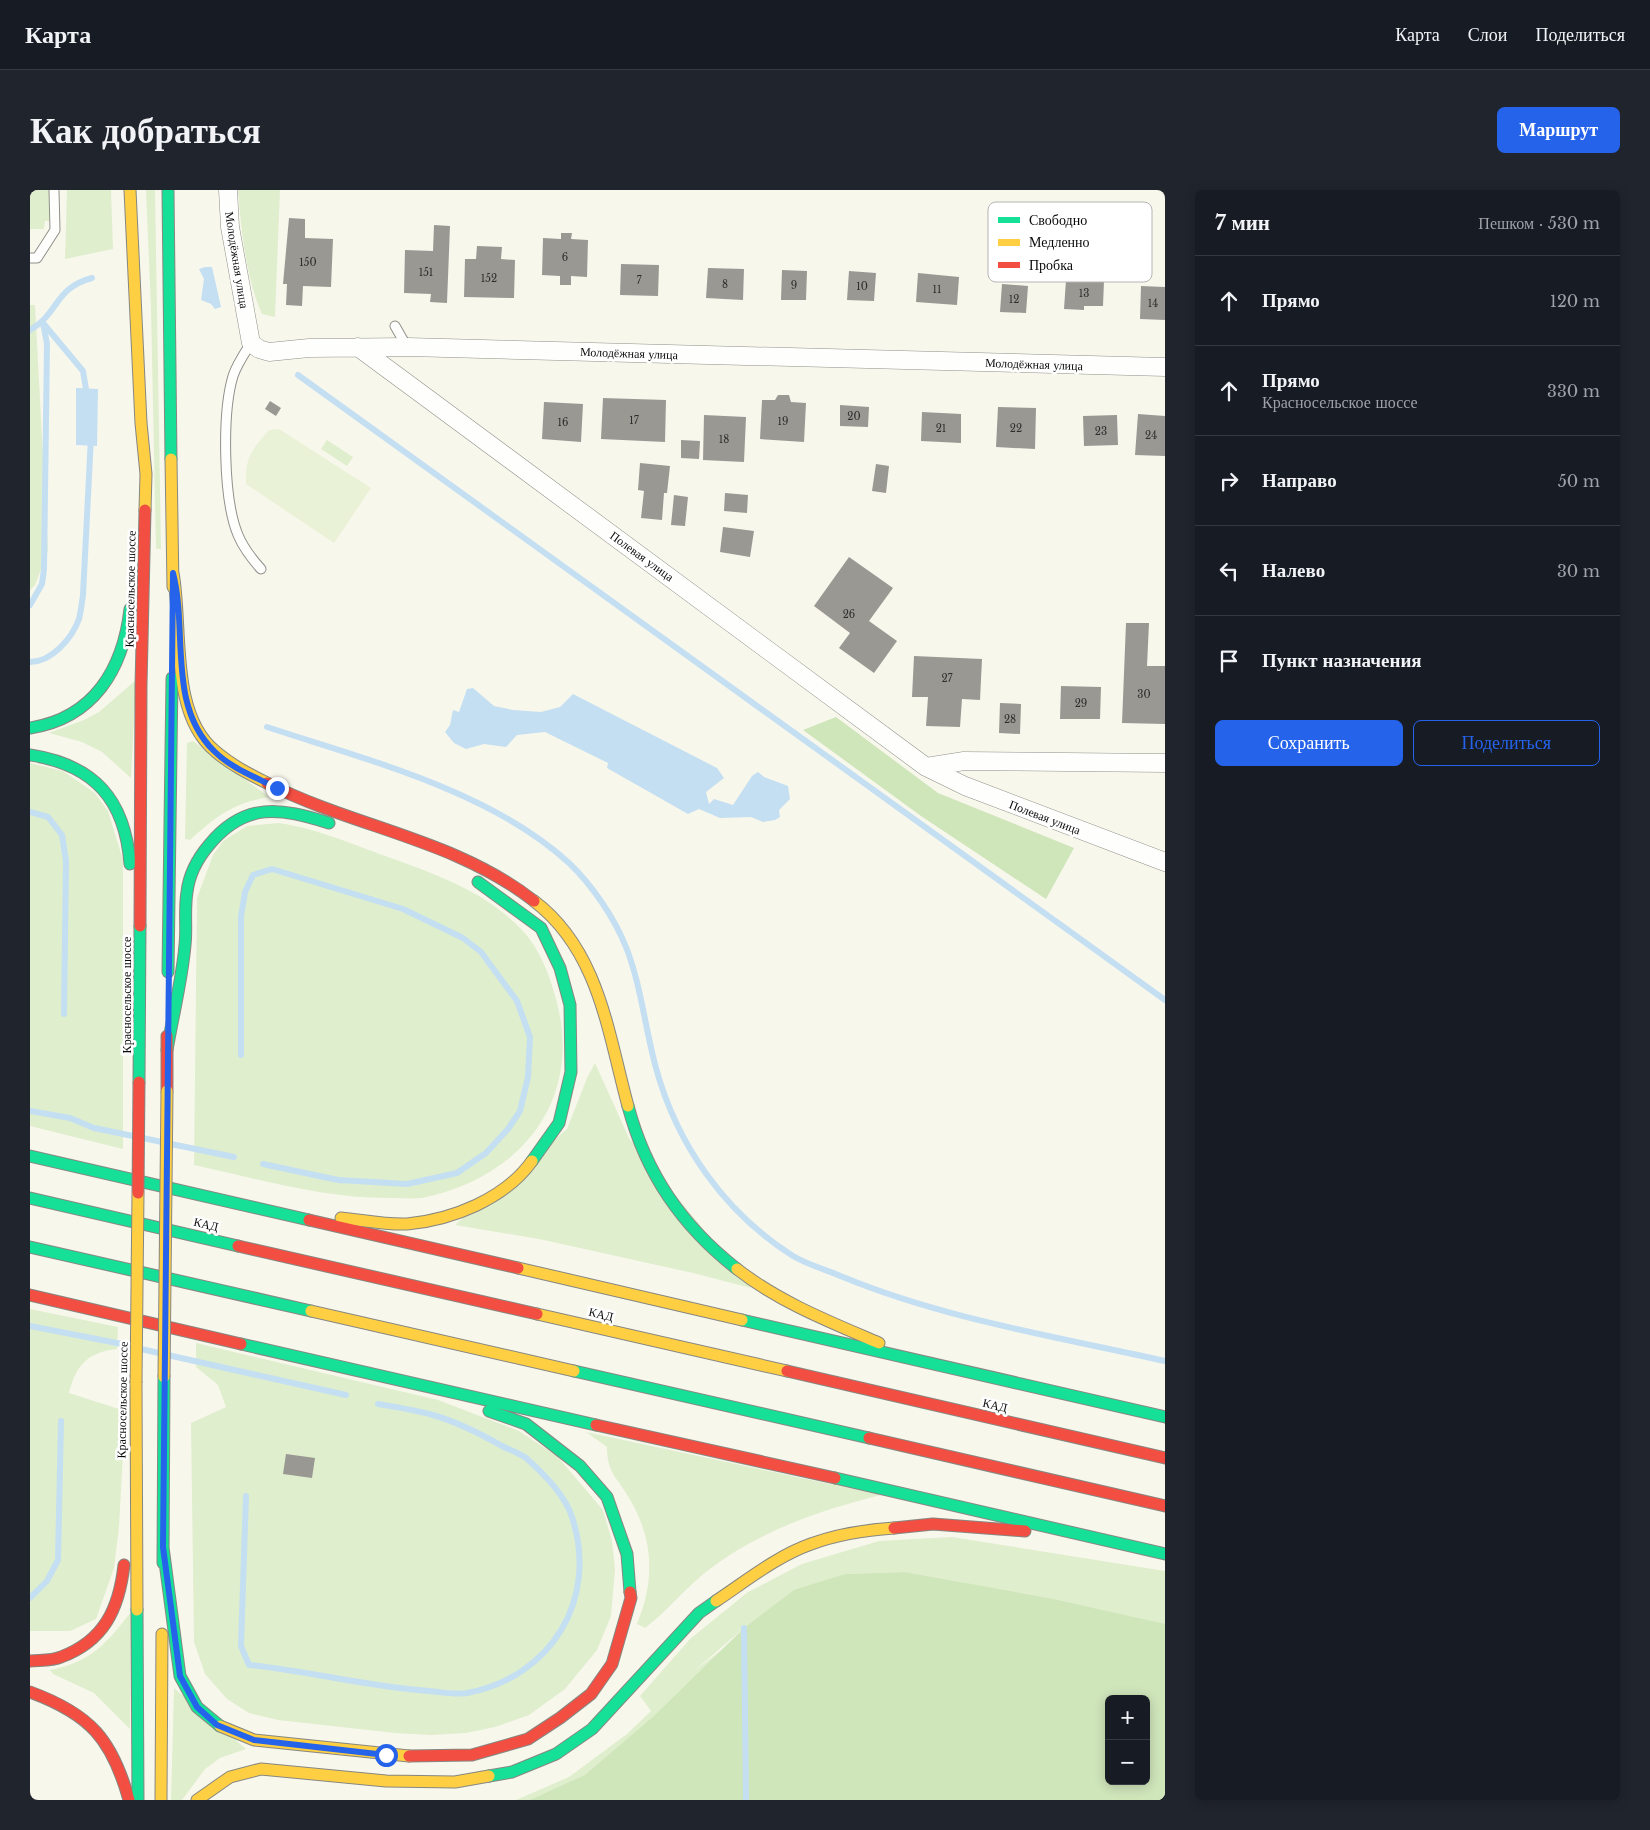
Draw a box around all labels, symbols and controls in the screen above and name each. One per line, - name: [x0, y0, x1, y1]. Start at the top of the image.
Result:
- text: Карта: [25, 20, 91, 49]
- text: Карта: [1395, 24, 1440, 46]
- text: Слои: [1468, 24, 1507, 46]
- text: Поделиться: [1535, 24, 1625, 46]
- button: Маршрут: [1497, 107, 1620, 153]
- text: Как добраться: [30, 109, 261, 152]
- legend: [988, 202, 1152, 282]
- street label: Молодёжная улица: [222, 210, 252, 310]
- text: 7 мин: [1215, 210, 1270, 236]
- text: Свободно: [1029, 211, 1087, 229]
- text: Пешком · 530 m: [1478, 213, 1600, 233]
- text: Медленно: [1029, 233, 1090, 251]
- house number: 6: [562, 251, 568, 264]
- house number: 150: [299, 256, 317, 269]
- text: Пробка: [1029, 256, 1074, 274]
- house number: 151: [419, 266, 433, 279]
- house number: 152: [481, 272, 497, 285]
- house number: 7: [636, 274, 642, 287]
- house number: 8: [722, 278, 728, 291]
- house number: 9: [791, 279, 797, 292]
- house number: 10: [856, 280, 868, 293]
- house number: 11: [933, 283, 941, 296]
- house number: 13: [1079, 287, 1089, 300]
- icon: ahead: [1215, 287, 1243, 315]
- text: Прямо: [1262, 289, 1320, 312]
- text: 120 m: [1550, 291, 1600, 311]
- house number: 12: [1009, 293, 1019, 306]
- house number: 14: [1148, 297, 1158, 310]
- street label: Молодёжная улица: [580, 344, 679, 362]
- street label: Молодёжная улица: [985, 355, 1084, 373]
- text: Прямо: [1262, 369, 1320, 392]
- icon: ahead: [1215, 377, 1243, 405]
- text: 330 m: [1547, 381, 1600, 401]
- text: Красносельское шоссе: [1262, 392, 1418, 412]
- house number: 20: [847, 410, 861, 423]
- house number: 17: [629, 414, 640, 427]
- house number: 19: [778, 415, 788, 428]
- house number: 16: [558, 416, 568, 429]
- house number: 21: [936, 422, 946, 435]
- house number: 22: [1010, 422, 1022, 435]
- house number: 23: [1095, 425, 1107, 438]
- house number: 24: [1145, 429, 1157, 442]
- house number: 18: [719, 433, 729, 446]
- icon: right: [1215, 467, 1243, 495]
- text: Направо: [1262, 469, 1337, 492]
- text: 50 m: [1558, 471, 1600, 491]
- street label: Полевая улица: [607, 528, 677, 585]
- street label: Красносельское шоссе: [121, 530, 139, 648]
- icon: left: [1215, 557, 1243, 585]
- text: Налево: [1262, 559, 1325, 582]
- text: 30 m: [1557, 561, 1600, 581]
- house number: 26: [843, 608, 855, 621]
- icon: arrive: [1215, 647, 1243, 675]
- text: Пункт назначения: [1262, 649, 1422, 672]
- house number: 27: [941, 672, 954, 685]
- house number: 30: [1137, 688, 1151, 701]
- house number: 29: [1075, 697, 1087, 710]
- house number: 28: [1004, 713, 1016, 726]
- button: Сохранить: [1215, 720, 1403, 766]
- button: Поделиться: [1413, 720, 1600, 766]
- route end: [266, 777, 289, 800]
- street label: Полевая улица: [1007, 797, 1083, 838]
- street label: Красносельское шоссе: [119, 937, 134, 1053]
- street label: КАД: [192, 1214, 220, 1234]
- street label: КАД: [587, 1304, 615, 1324]
- street label: Красносельское шоссе: [113, 1341, 131, 1459]
- street label: КАД: [981, 1395, 1009, 1415]
- map controls: [1105, 1695, 1150, 1785]
- button: +: [1105, 1695, 1150, 1740]
- button: −: [1105, 1740, 1150, 1785]
- route start: [375, 1744, 398, 1767]

